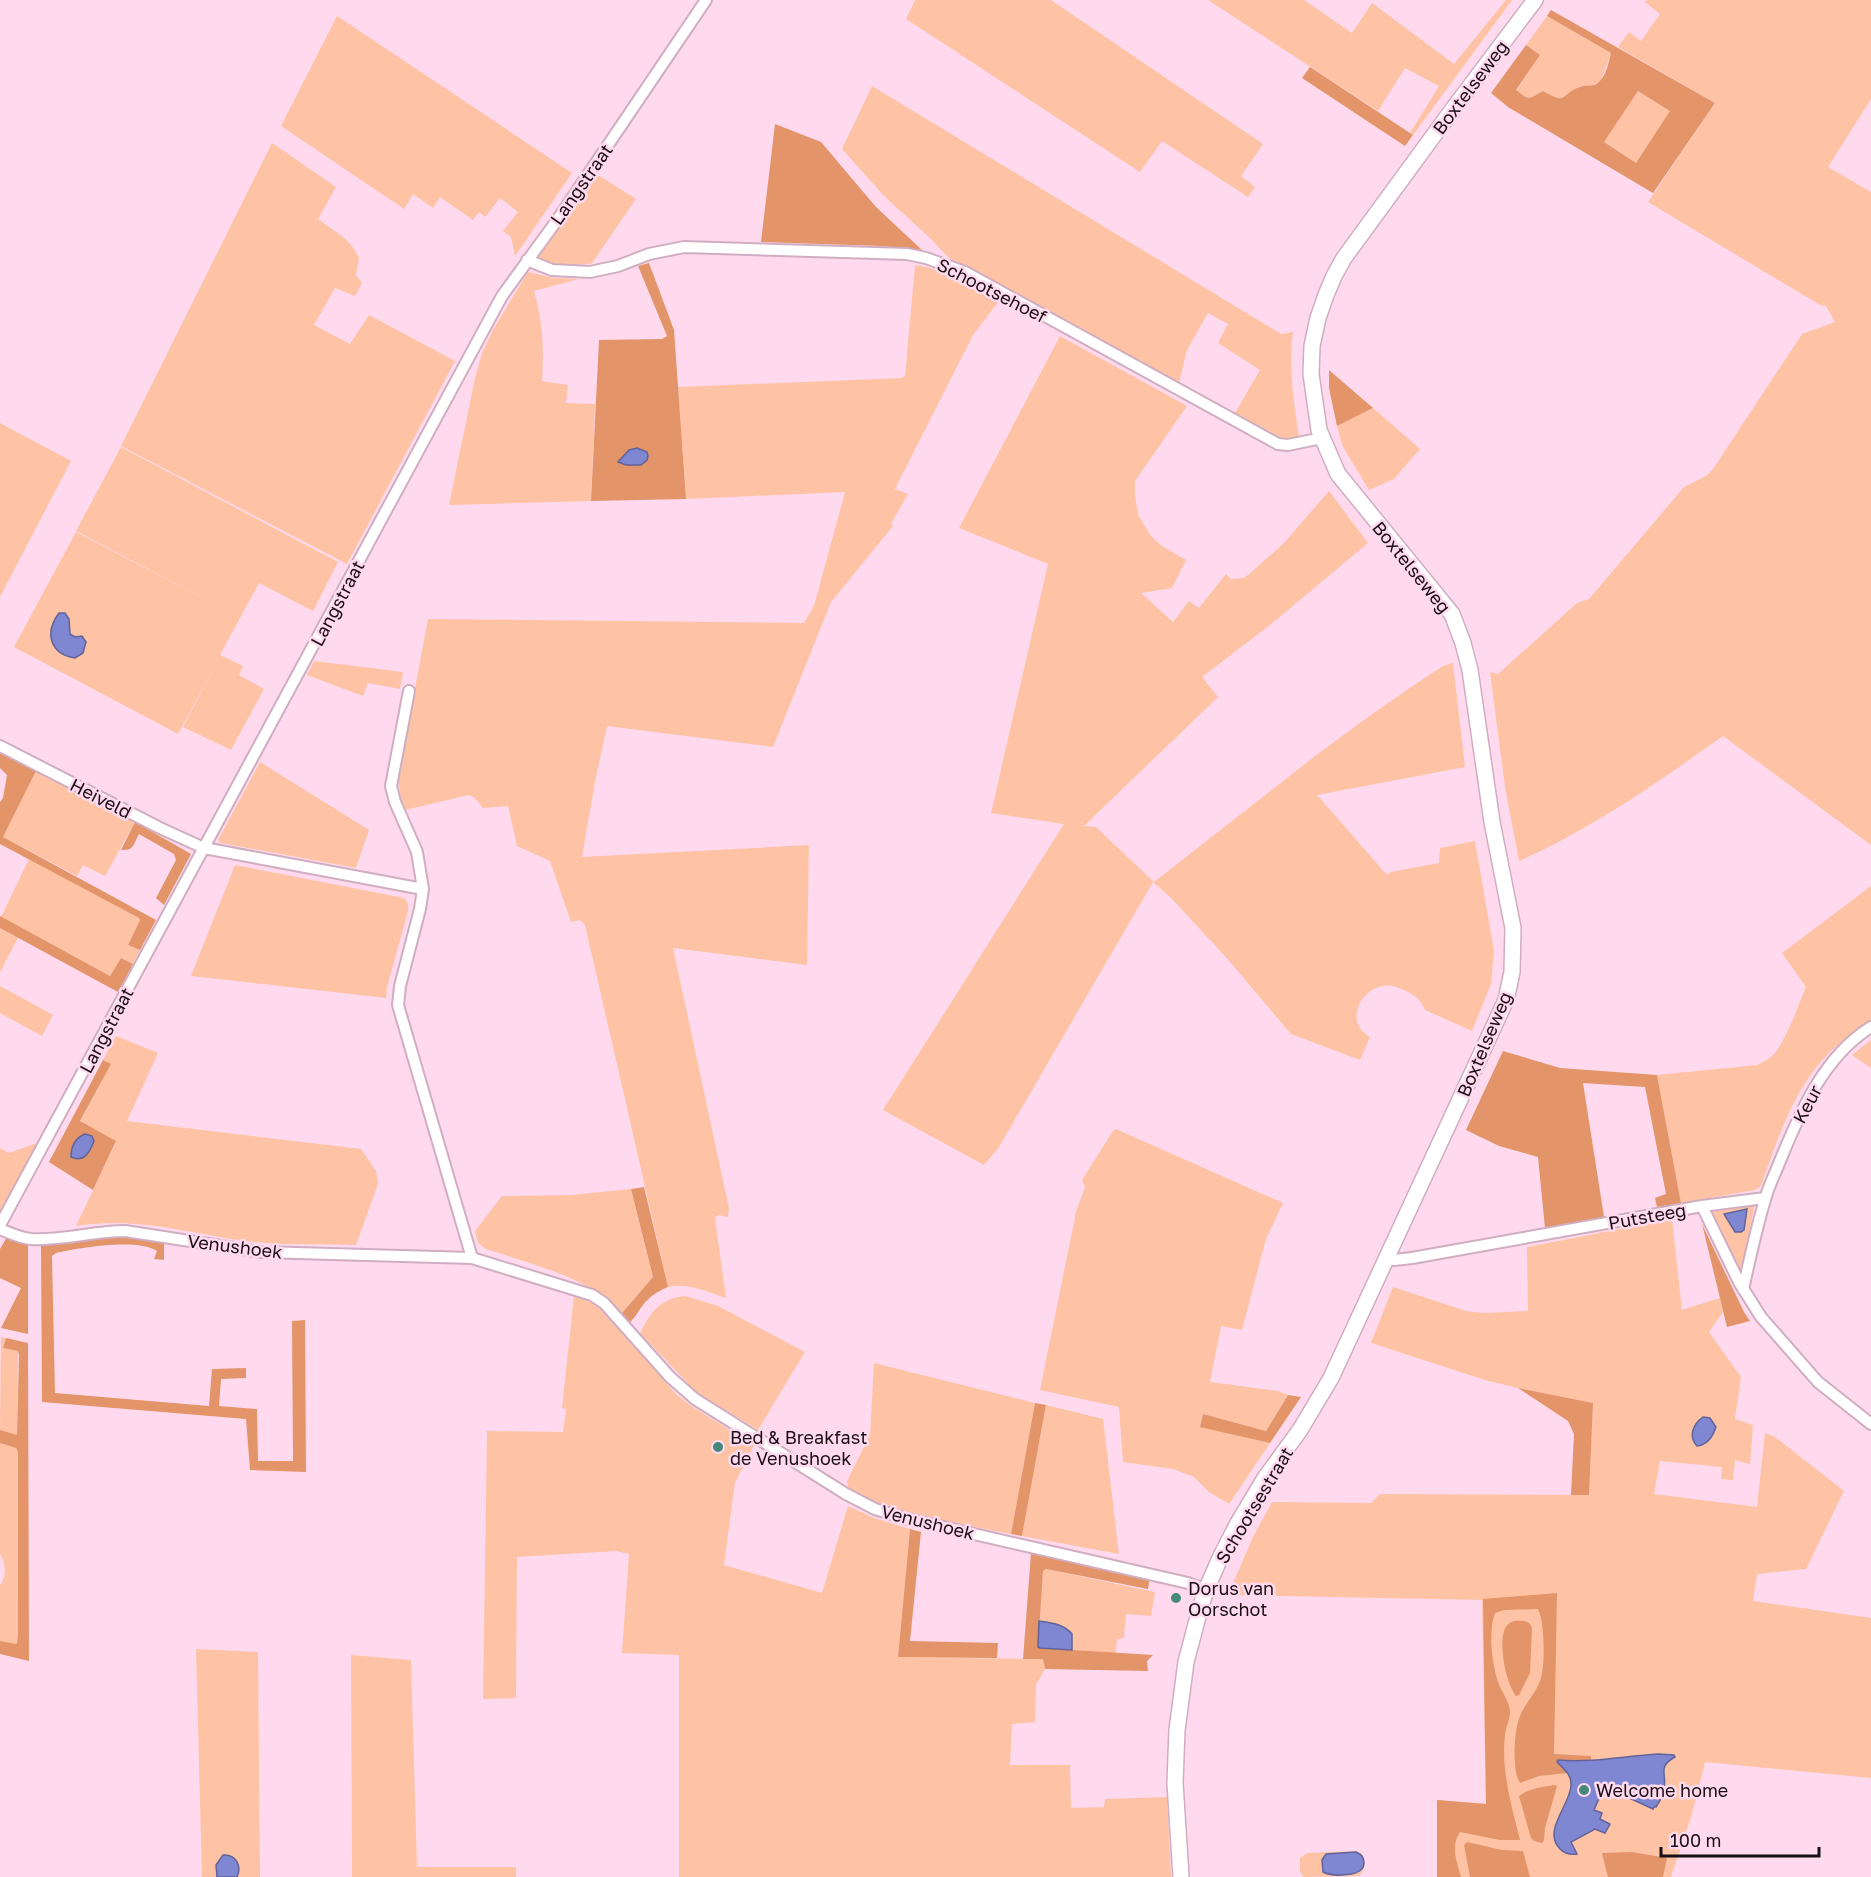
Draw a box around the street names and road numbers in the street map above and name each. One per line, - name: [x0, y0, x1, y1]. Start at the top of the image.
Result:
- street label: Boxtelseweg: [1428, 36, 1512, 138]
- street label: Langstraat: [545, 139, 617, 229]
- street label: Schootsehoef: [934, 253, 1051, 327]
- street label: Boxtelseweg: [1368, 517, 1456, 617]
- street label: Langstraat: [305, 556, 369, 650]
- street label: Heiveld: [67, 773, 135, 823]
- street label: Langstraat: [74, 983, 138, 1077]
- street label: Boxtelseweg: [1452, 988, 1516, 1100]
- street label: Keur: [1788, 1081, 1826, 1127]
- street label: Putsteeg: [1606, 1198, 1688, 1234]
- street label: Venushoek: [186, 1229, 284, 1263]
- street label: Schootsestraat: [1211, 1443, 1297, 1567]
- street label: Venushoek: [879, 1500, 977, 1544]

